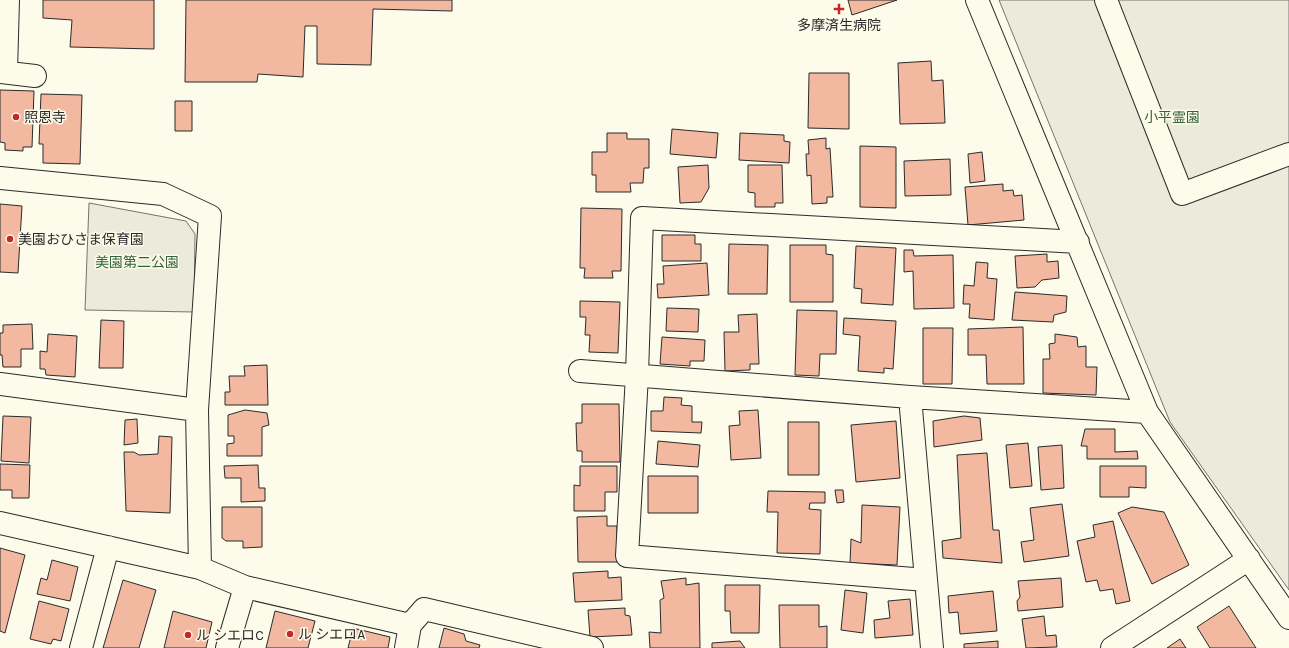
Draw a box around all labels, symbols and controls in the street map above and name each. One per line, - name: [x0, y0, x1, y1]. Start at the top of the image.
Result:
- marker: 多摩済生病院: [833, 3, 845, 15]
- place label: 多摩済生病院: [797, 17, 881, 34]
- place label: 照恩寺: [24, 109, 66, 126]
- park label: 小平霊園: [1144, 109, 1200, 126]
- marker: 照恩寺: [11, 112, 21, 122]
- place label: 美園おひさま保育園: [18, 231, 144, 248]
- marker: 美園おひさま保育園: [5, 234, 15, 244]
- park label: 美園第二公園: [95, 254, 179, 271]
- place label: ル シエロA: [298, 626, 365, 643]
- place label: ル シエロC: [196, 627, 264, 644]
- marker: ル シエロA: [285, 629, 295, 639]
- marker: ル シエロC: [183, 630, 193, 640]

